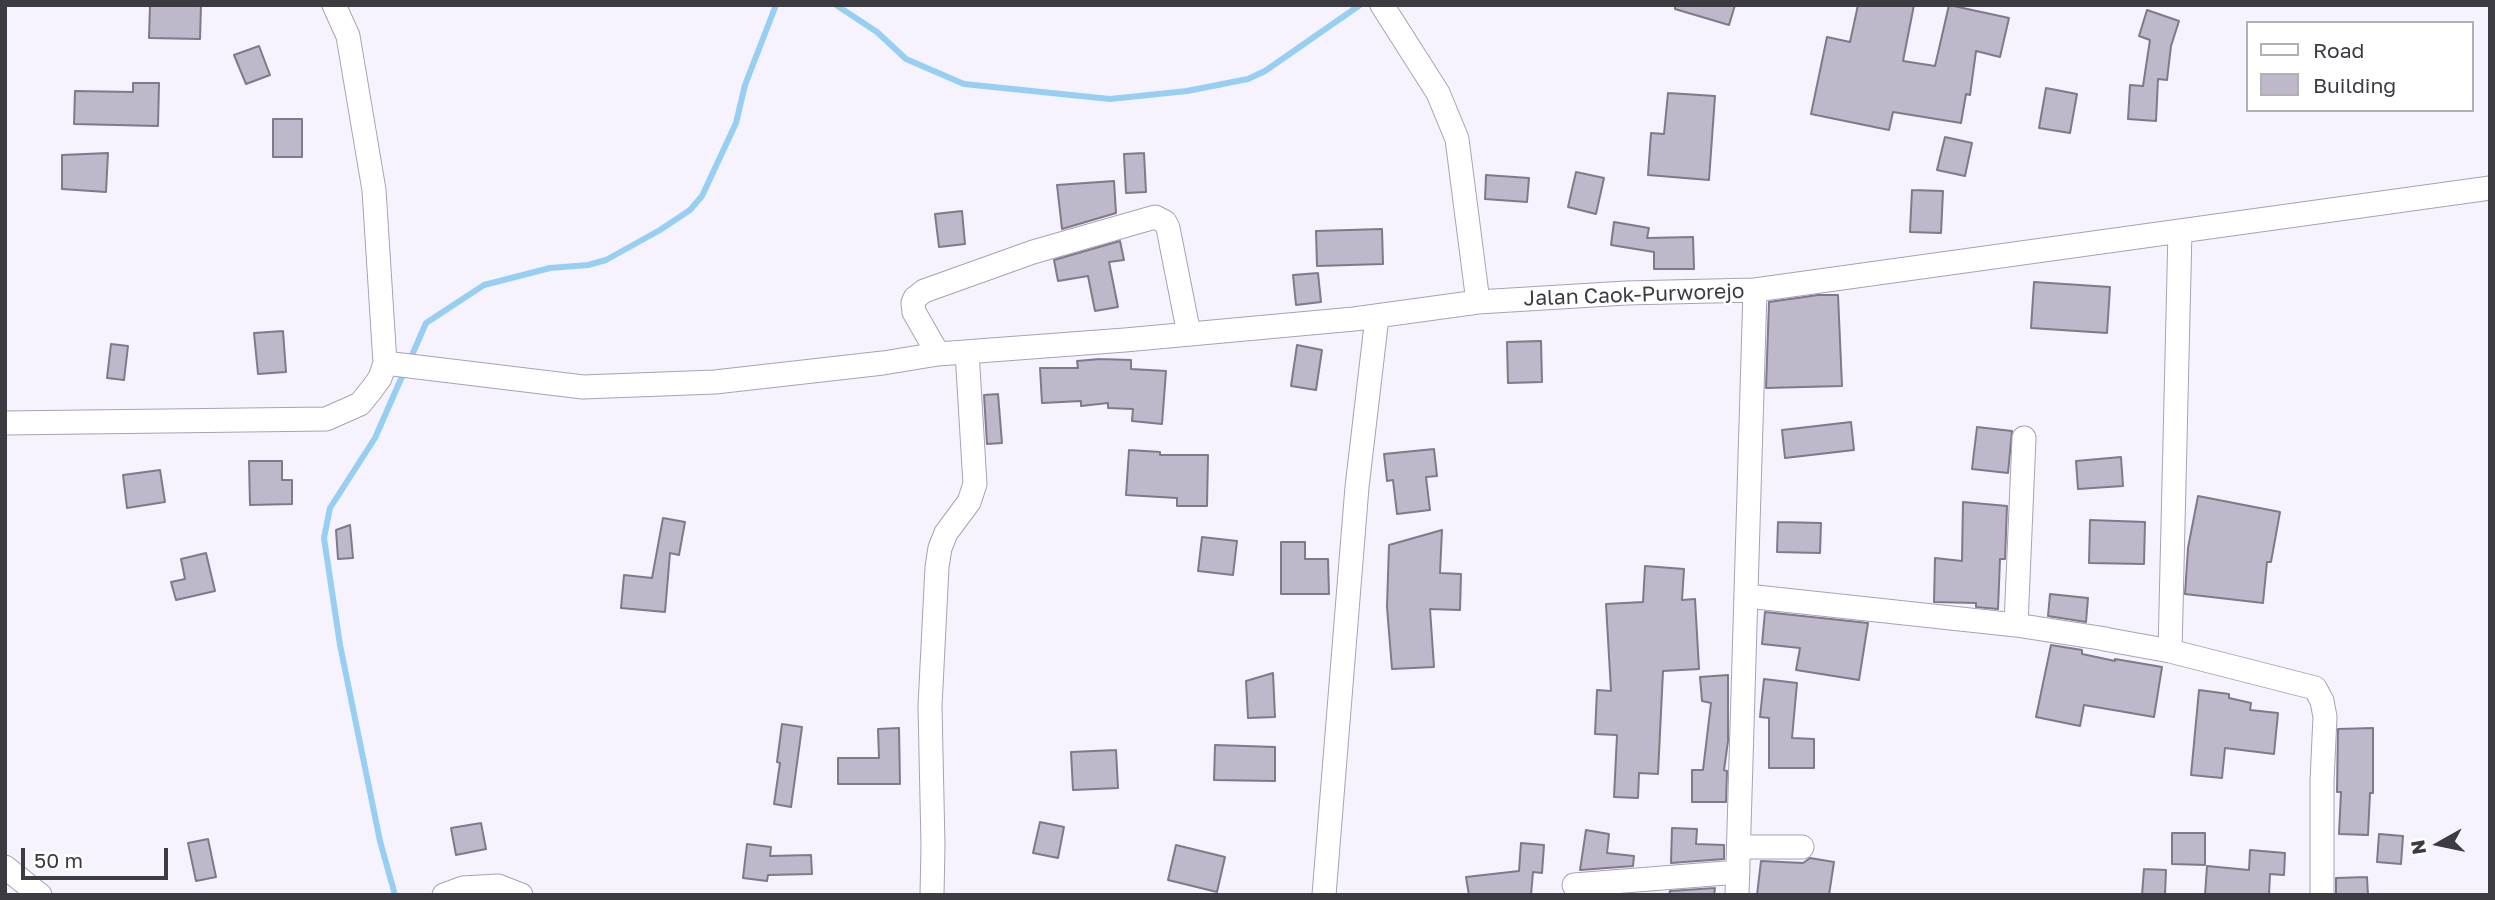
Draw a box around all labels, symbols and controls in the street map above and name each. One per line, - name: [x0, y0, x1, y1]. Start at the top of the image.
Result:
- legend: [2246, 21, 2474, 112]
- text: Road: [2313, 37, 2364, 63]
- text: Building: [2313, 72, 2396, 98]
- street label: Jalan Caok-Purworejo: [1523, 279, 1745, 311]
- north arrow: [2404, 809, 2474, 879]
- scale bar: [24, 834, 172, 878]
- text: N: [2405, 838, 2430, 856]
- text: 50 m: [34, 847, 83, 873]

